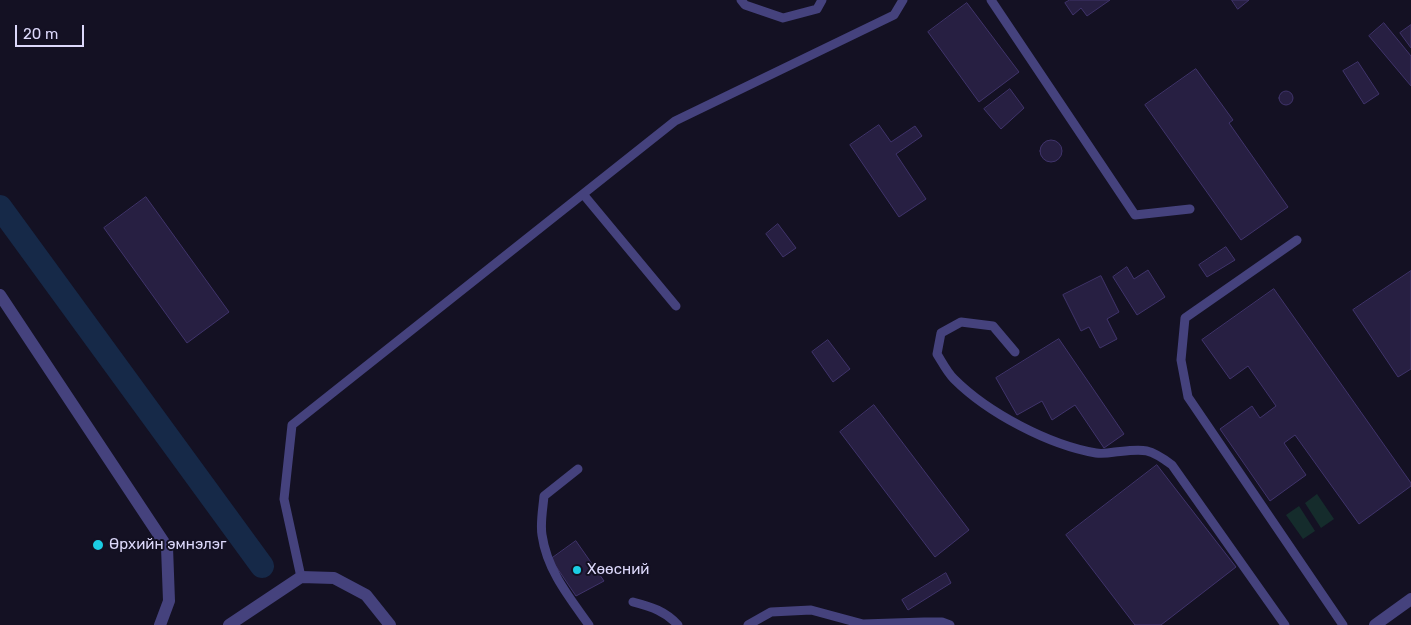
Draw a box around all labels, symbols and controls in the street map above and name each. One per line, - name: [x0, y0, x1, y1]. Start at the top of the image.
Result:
- scale bar: [18, 15, 86, 47]
- text: 20 m: [23, 25, 58, 43]
- place label: Өрхийн эмнэлэг: [109, 536, 227, 554]
- marker: Өрхийн эмнэлэг: [91, 538, 105, 552]
- place label: Хөөсний: [587, 561, 649, 579]
- marker: Хөөсний: [571, 564, 583, 576]

